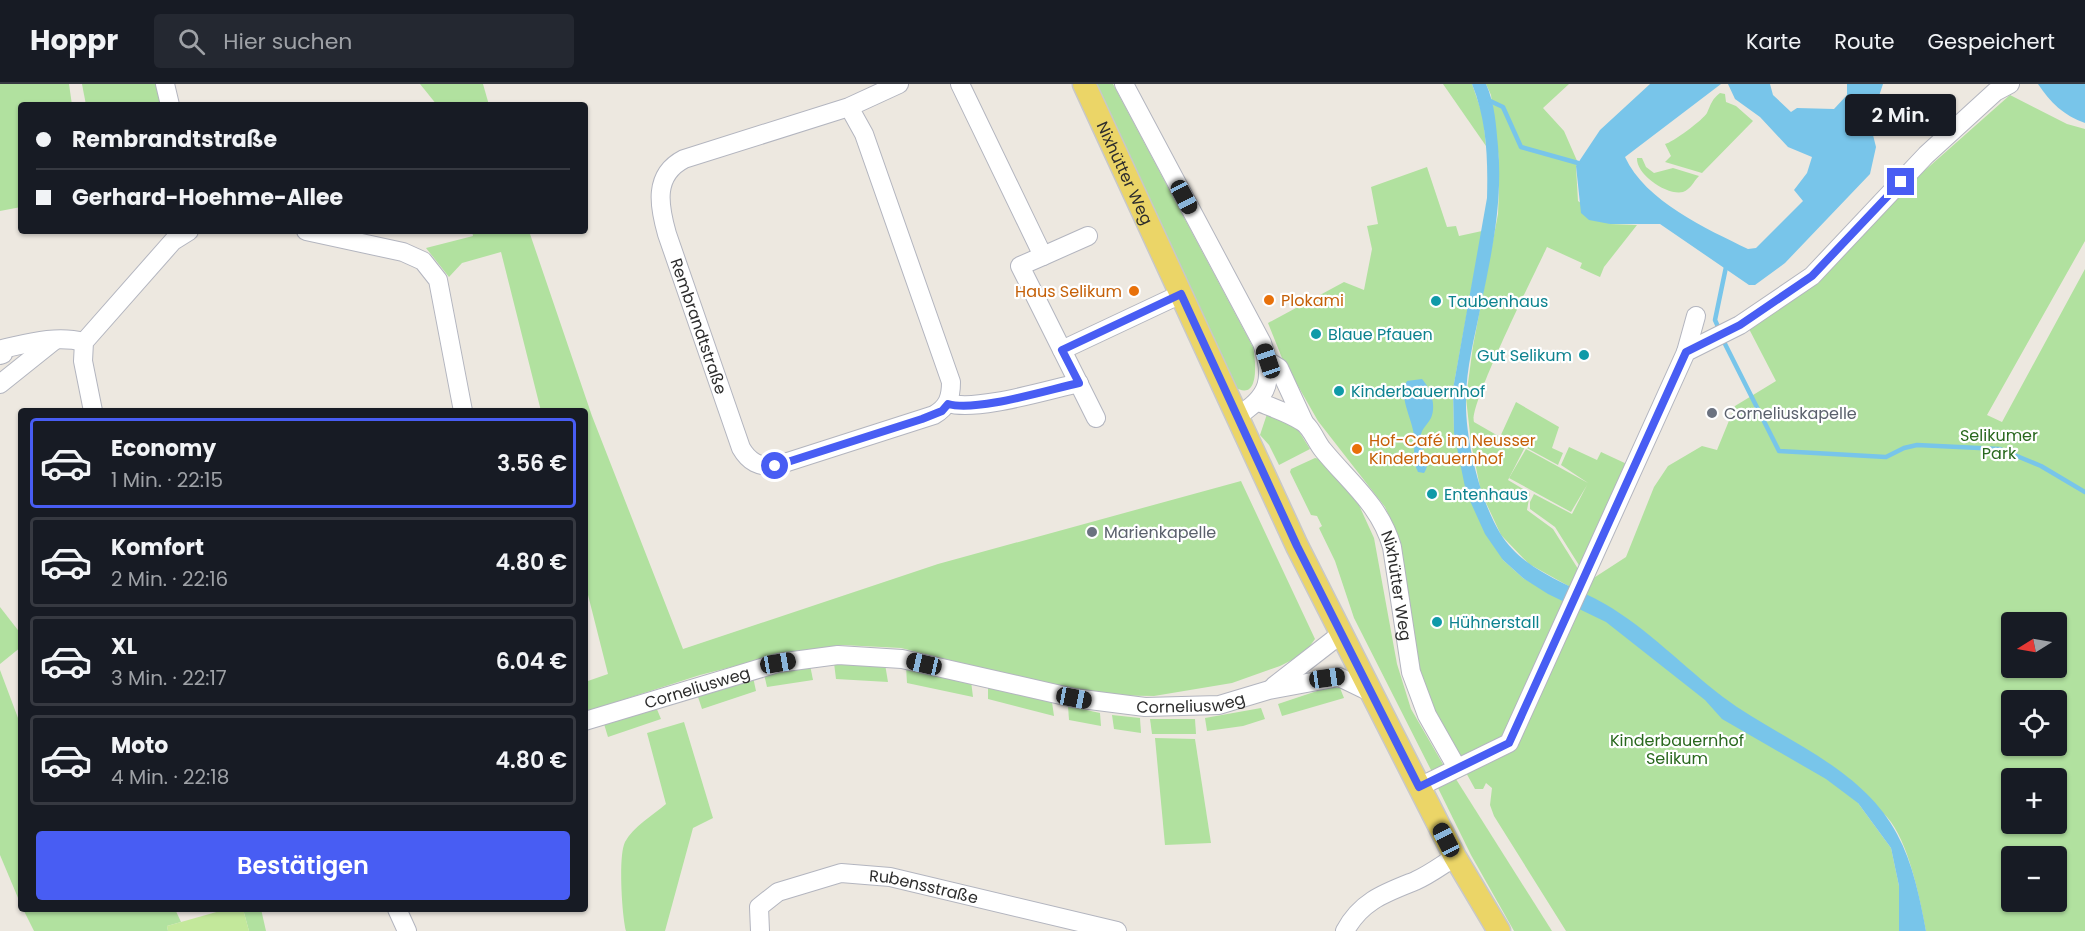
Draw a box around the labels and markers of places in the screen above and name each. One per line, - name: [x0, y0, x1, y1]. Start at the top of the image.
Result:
- place label: Haus Selikum: [1015, 280, 1122, 303]
- marker: Haus Selikum: [1127, 284, 1141, 298]
- place label: Plokami: [1281, 289, 1344, 312]
- place label: Taubenhaus: [1448, 290, 1548, 313]
- marker: Plokami: [1262, 293, 1276, 307]
- marker: Taubenhaus: [1429, 294, 1443, 308]
- place label: Blaue Pfauen: [1328, 323, 1433, 346]
- marker: Blaue Pfauen: [1309, 327, 1323, 341]
- place label: Gut Selikum: [1477, 344, 1572, 367]
- marker: Gut Selikum: [1577, 348, 1591, 362]
- place label: Kinderbauernhof: [1351, 380, 1485, 403]
- marker: Kinderbauernhof: [1332, 384, 1346, 398]
- place label: Corneliuskapelle: [1724, 402, 1857, 425]
- marker: Corneliuskapelle: [1705, 406, 1719, 420]
- place label: Hof-Café im Neusser Kinderbauernhof: [1369, 429, 1536, 470]
- marker: Hof-Café im Neusser Kinderbauernhof: [1350, 442, 1364, 456]
- place label: Entenhaus: [1444, 483, 1528, 506]
- marker: Entenhaus: [1425, 487, 1439, 501]
- place label: Marienkapelle: [1104, 521, 1216, 544]
- marker: Marienkapelle: [1085, 525, 1099, 539]
- place label: Hühnerstall: [1449, 611, 1540, 634]
- marker: Hühnerstall: [1430, 615, 1444, 629]

